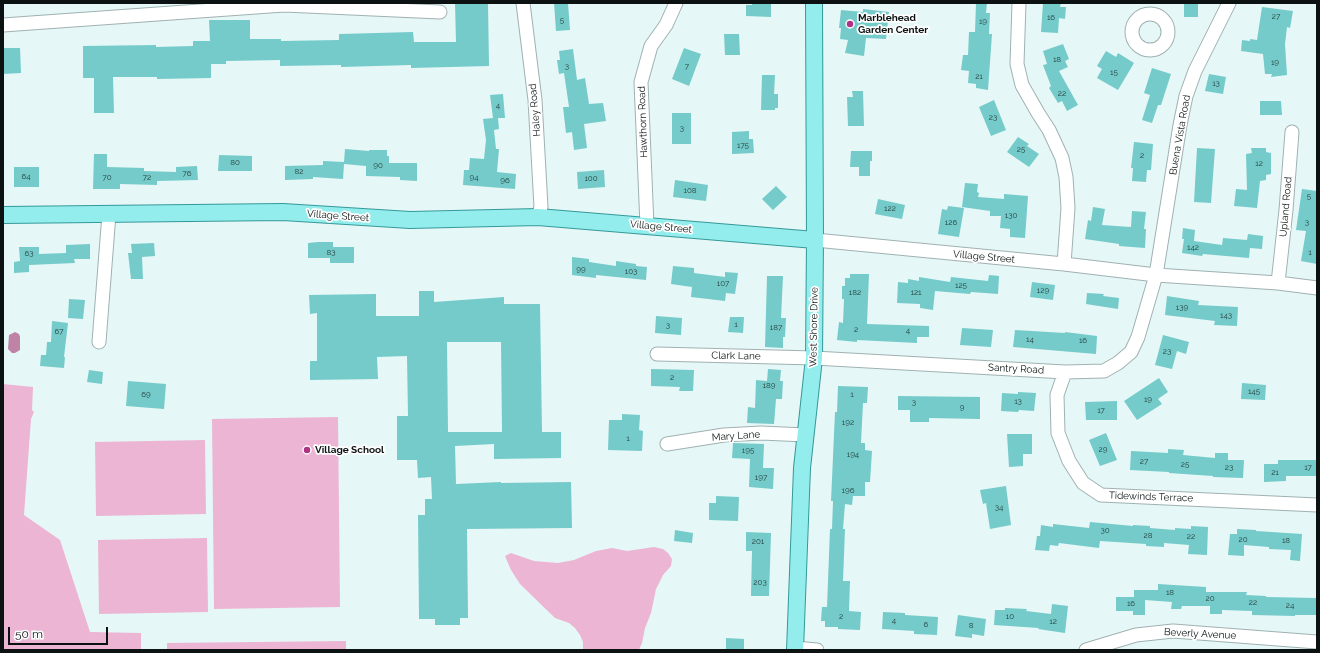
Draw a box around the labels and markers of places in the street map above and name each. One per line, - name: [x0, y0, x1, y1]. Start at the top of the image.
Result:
- place label: Marblehead Garden Center: [858, 12, 928, 36]
- marker: Marblehead Garden Center: [845, 19, 855, 29]
- place label: Village School: [315, 444, 384, 456]
- marker: Village School: [302, 445, 312, 455]

